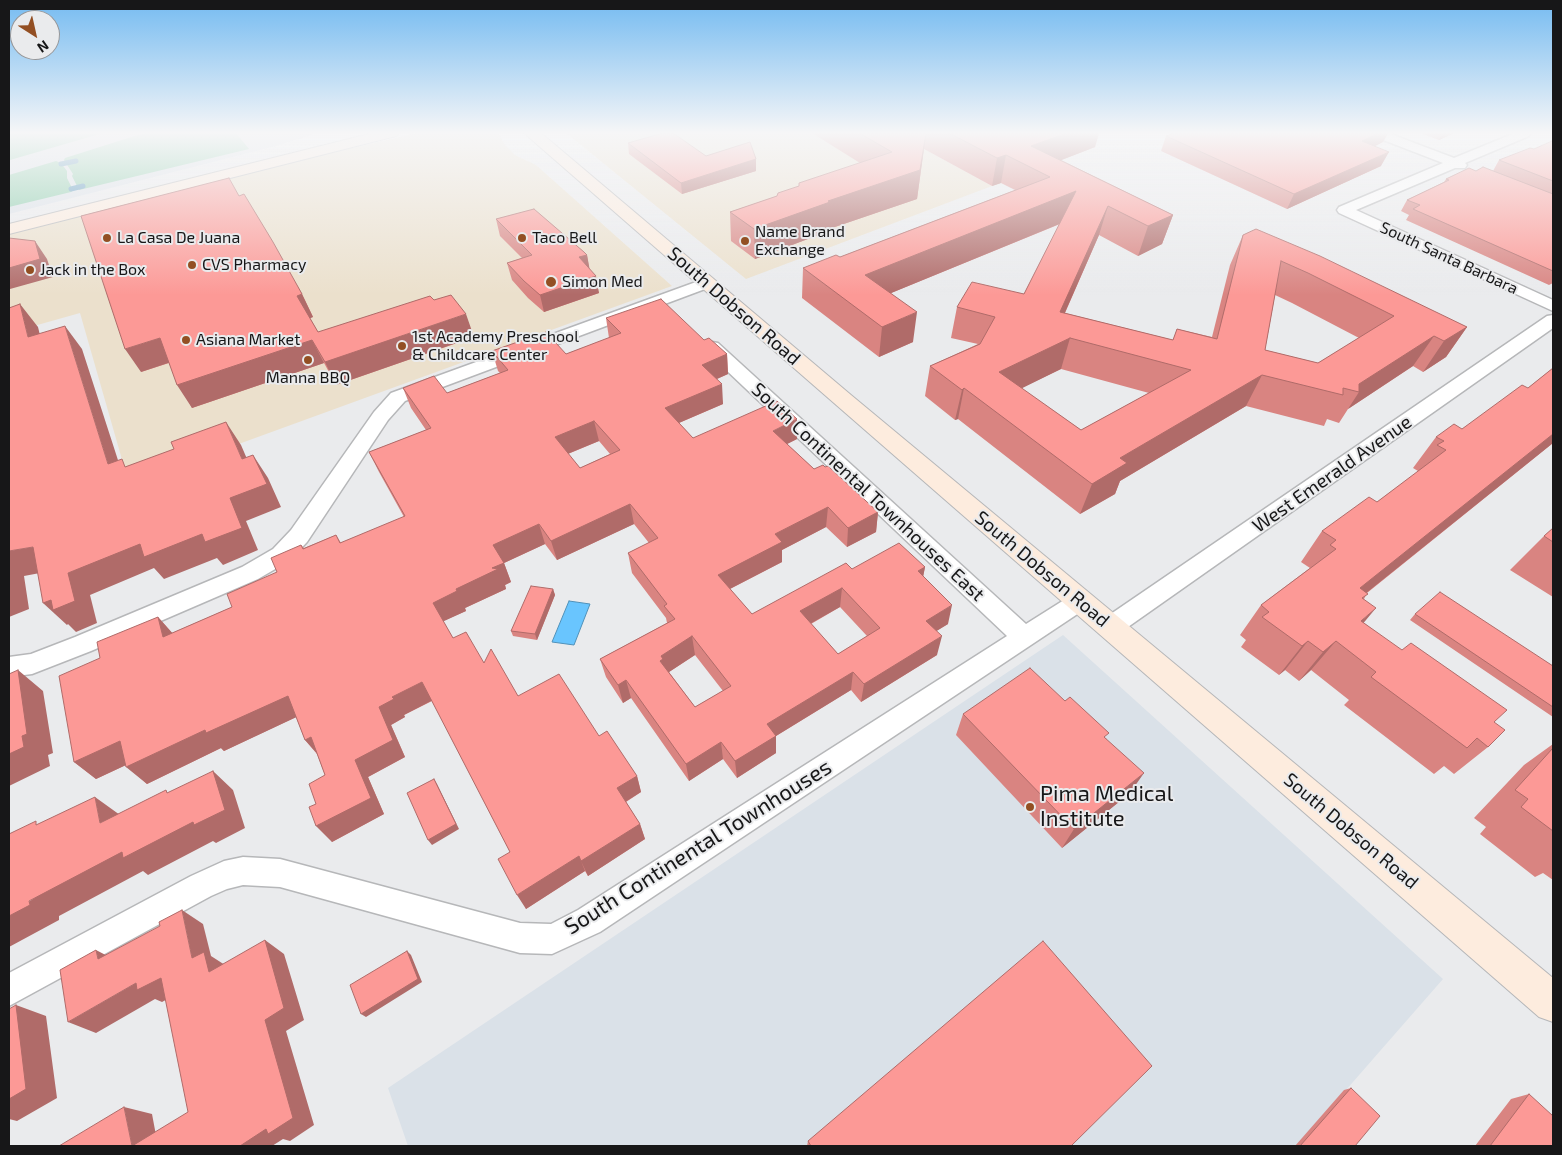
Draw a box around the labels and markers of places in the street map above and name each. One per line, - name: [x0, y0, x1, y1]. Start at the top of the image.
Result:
- place label: Name Brand Exchange: [755, 222, 845, 260]
- place label: La Casa De Juana: [117, 228, 240, 248]
- place label: Taco Bell: [532, 228, 597, 248]
- marker: La Casa De Juana: [101, 232, 113, 244]
- marker: Taco Bell: [516, 232, 528, 244]
- marker: Name Brand Exchange: [739, 235, 751, 247]
- place label: CVS Pharmacy: [202, 255, 306, 275]
- marker: CVS Pharmacy: [186, 259, 198, 271]
- place label: Jack in the Box: [40, 260, 145, 280]
- marker: Jack in the Box: [24, 264, 36, 276]
- place label: Simon Med: [562, 272, 643, 292]
- marker: Simon Med: [544, 275, 558, 289]
- place label: 1st Academy Preschool & Childcare Center: [412, 327, 579, 365]
- place label: Asiana Market: [196, 330, 300, 350]
- marker: Asiana Market: [180, 334, 192, 346]
- marker: 1st Academy Preschool & Childcare Center: [396, 340, 408, 352]
- marker: Manna BBQ: [302, 354, 314, 366]
- place label: Manna BBQ: [266, 368, 350, 388]
- place label: Pima Medical Institute: [1040, 781, 1173, 832]
- marker: Pima Medical Institute: [1024, 801, 1036, 813]

